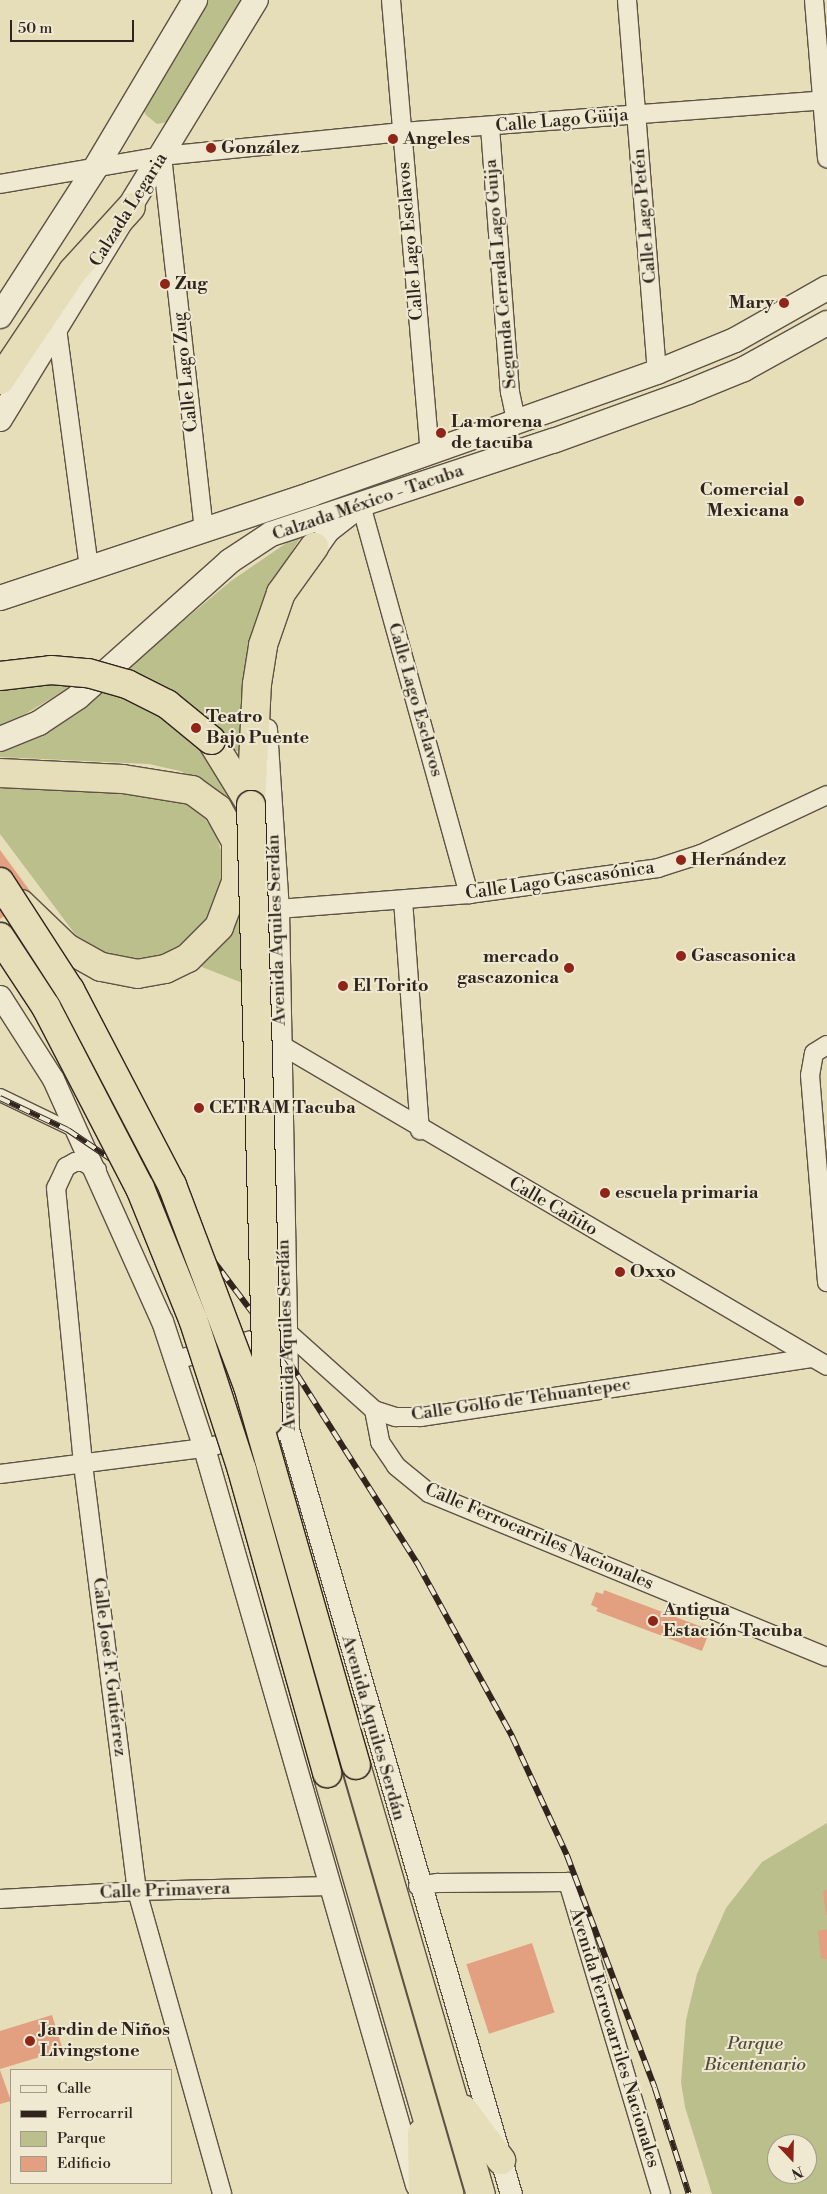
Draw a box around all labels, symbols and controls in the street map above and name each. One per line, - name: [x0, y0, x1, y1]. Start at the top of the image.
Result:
- scale bar: [12, 10, 136, 42]
- text: 50 m: [18, 19, 52, 38]
- street label: Calle Lago Güija: [495, 104, 629, 138]
- place label: Angeles: [403, 128, 470, 150]
- marker: Angeles: [387, 133, 399, 145]
- place label: González: [221, 137, 299, 159]
- marker: González: [205, 142, 217, 154]
- street label: Calle Lago Petén: [628, 148, 662, 284]
- street label: Calzada Legaria: [85, 149, 173, 271]
- street label: Segunda Cerrada Lago Guija: [480, 158, 522, 390]
- street label: Calle Lago Esclavos: [393, 161, 429, 321]
- place label: Zug: [175, 273, 207, 295]
- marker: Zug: [159, 278, 171, 290]
- place label: Mary: [729, 292, 774, 314]
- marker: Mary: [778, 297, 790, 309]
- street label: Calle Lago Zug: [169, 311, 203, 433]
- place label: La morena de tacuba: [451, 412, 542, 454]
- marker: La morena de tacuba: [435, 427, 447, 439]
- street label: Calzada México - Tacuba: [270, 460, 466, 546]
- place label: Comercial Mexicana: [700, 480, 789, 522]
- marker: Comercial Mexicana: [793, 495, 805, 507]
- street label: Calle Lago Esclavos: [383, 621, 447, 779]
- place label: Teatro Bajo Puente: [206, 707, 309, 750]
- marker: Teatro Bajo Puente: [190, 722, 202, 734]
- street label: Avenida Aquiles Serdán: [263, 834, 291, 1026]
- place label: Hernández: [691, 849, 786, 871]
- marker: Hernández: [675, 854, 687, 866]
- street label: Calle Lago Gascasónica: [464, 857, 656, 905]
- place label: Gascasonica: [691, 945, 796, 967]
- place label: mercado gascazonica: [457, 947, 559, 990]
- marker: Gascasonica: [675, 950, 687, 962]
- marker: mercado gascazonica: [563, 962, 575, 974]
- place label: El Torito: [353, 975, 428, 997]
- marker: El Torito: [337, 980, 349, 992]
- place label: CETRAM Tacuba: [209, 1097, 356, 1119]
- marker: CETRAM Tacuba: [193, 1102, 205, 1114]
- street label: Calle Cañito: [505, 1173, 601, 1241]
- place label: escuela primaria: [615, 1182, 759, 1204]
- marker: escuela primaria: [599, 1187, 611, 1199]
- street label: Avenida Aquiles Serdán: [273, 1239, 301, 1431]
- place label: Oxxo: [630, 1261, 676, 1283]
- marker: Oxxo: [614, 1266, 626, 1278]
- street label: Calle Golfo de Tehuantepec: [410, 1374, 632, 1426]
- street label: Calle Ferrocarriles Nacionales: [421, 1479, 657, 1595]
- street label: Calle José F. Gutiérrez: [87, 1576, 131, 1758]
- place label: Antigua Estación Tacuba: [663, 1600, 803, 1642]
- marker: Antigua Estación Tacuba: [647, 1615, 659, 1627]
- street label: Avenida Aquiles Serdán: [336, 1633, 410, 1823]
- street label: Calle Primavera: [99, 1878, 231, 1904]
- street label: Avenida Ferrocarriles Nacionales: [564, 1906, 664, 2170]
- place label: Jardin de Niños Livingstone: [40, 2020, 170, 2062]
- park label: Parque Bicentenario: [704, 2034, 806, 2076]
- marker: Jardin de Niños Livingstone: [24, 2035, 36, 2047]
- legend: [10, 2069, 172, 2184]
- text: Calle: [57, 2079, 91, 2098]
- text: Ferrocarril: [57, 2104, 133, 2123]
- text: Parque: [57, 2129, 106, 2148]
- north arrow: [767, 2134, 817, 2184]
- text: Edificio: [57, 2154, 111, 2173]
- text: N: [789, 2162, 805, 2182]

